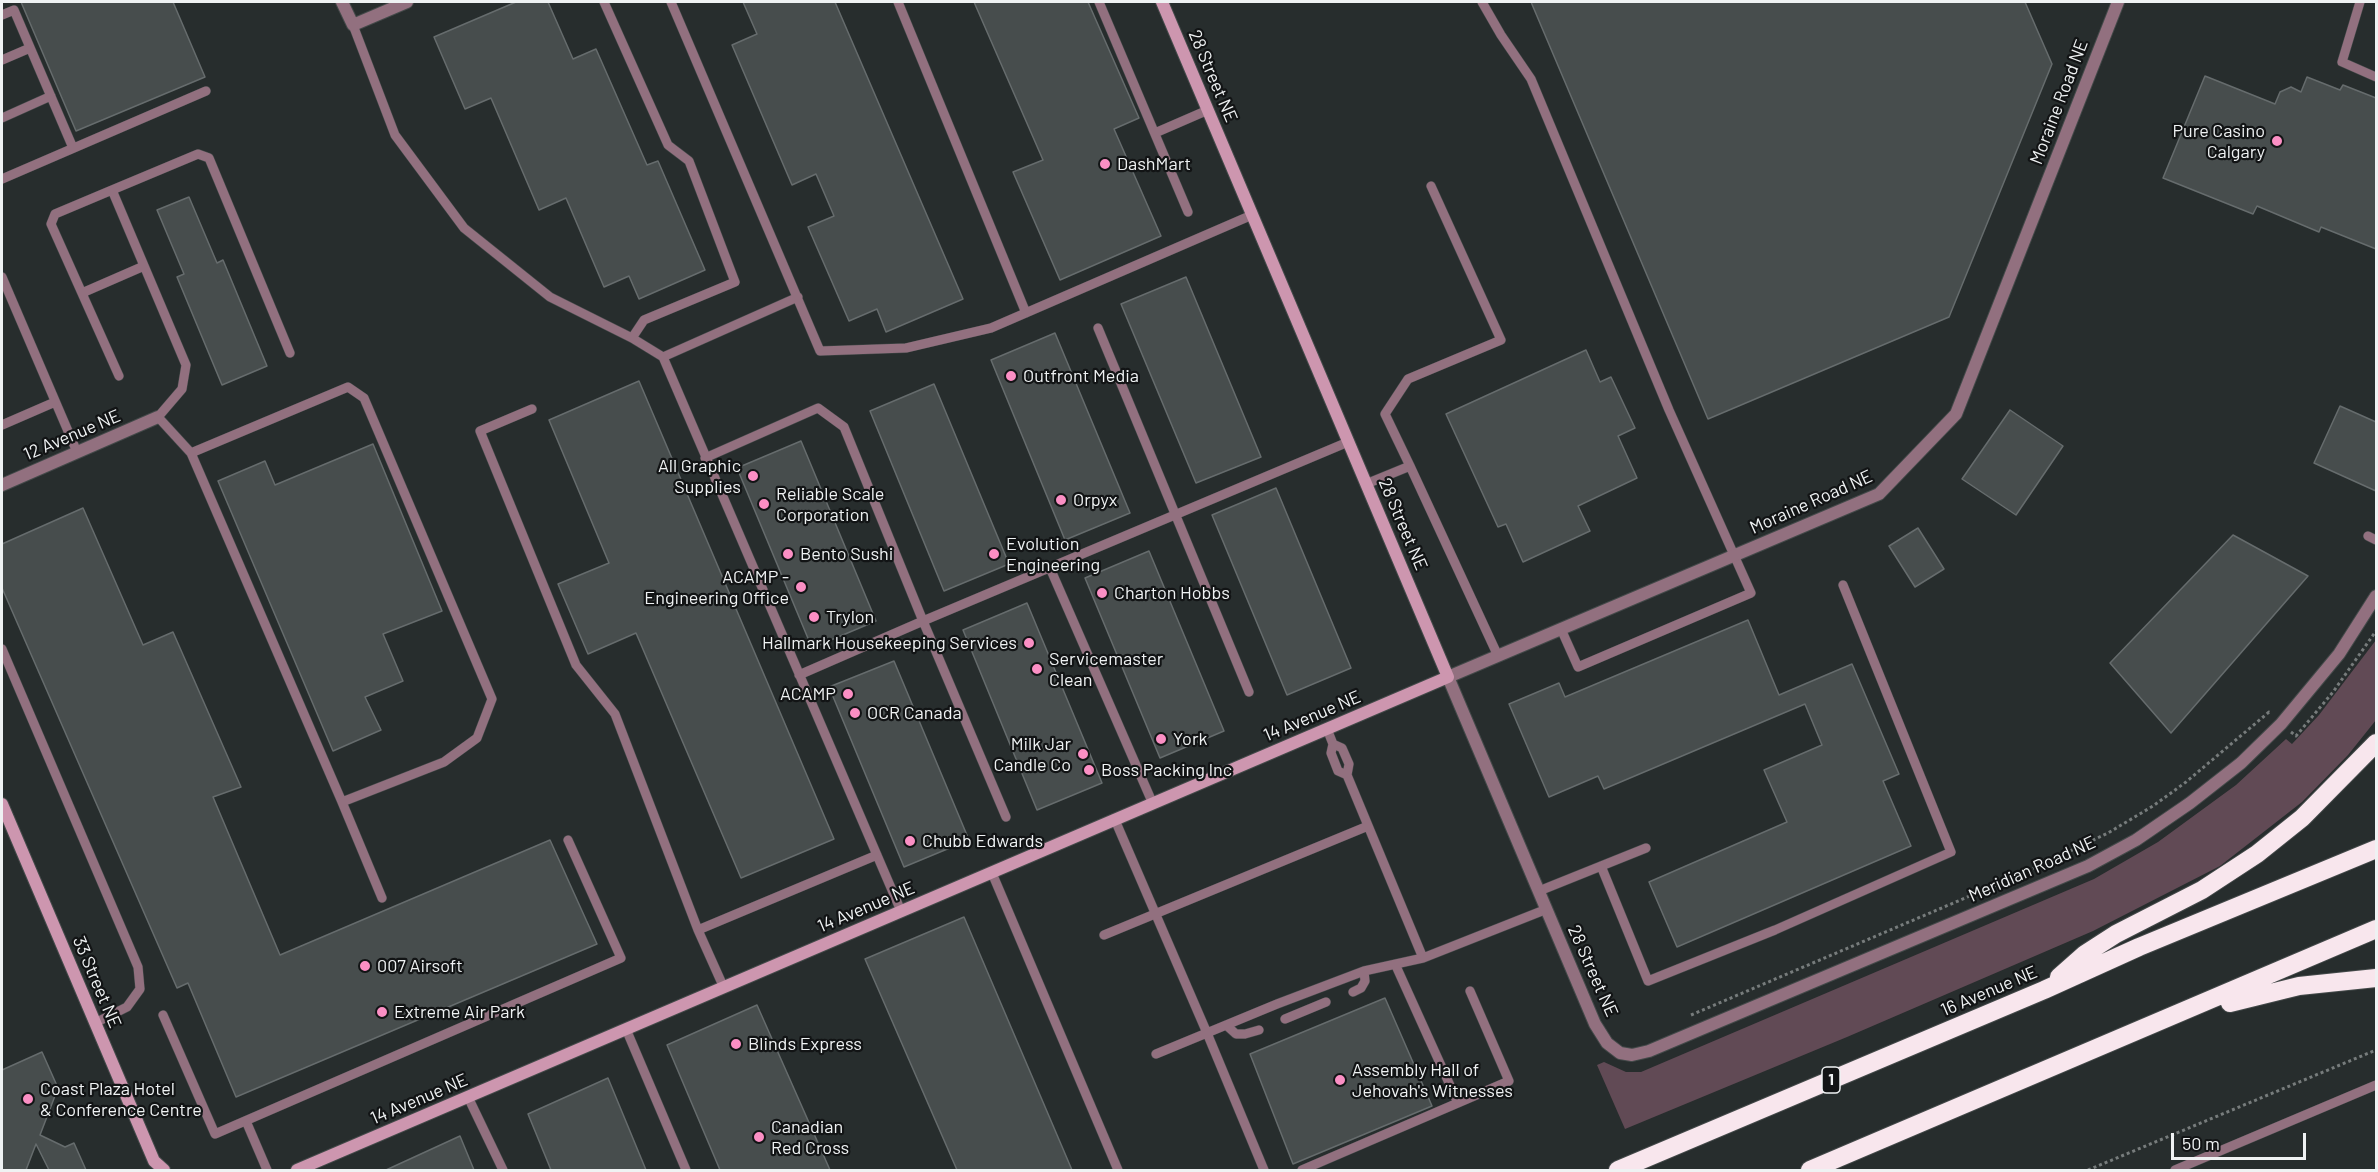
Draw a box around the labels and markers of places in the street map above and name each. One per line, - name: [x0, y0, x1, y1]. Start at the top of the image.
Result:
- place label: Pure Casino Calgary: [2172, 120, 2265, 162]
- marker: Pure Casino Calgary: [2270, 134, 2284, 148]
- place label: DashMart: [1117, 153, 1191, 175]
- marker: DashMart: [1098, 157, 1112, 171]
- place label: Outfront Media: [1023, 365, 1139, 387]
- marker: Outfront Media: [1004, 369, 1018, 383]
- place label: All Graphic Supplies: [658, 455, 741, 498]
- marker: All Graphic Supplies: [746, 469, 760, 483]
- place label: Reliable Scale Corporation: [776, 483, 884, 526]
- place label: Orpyx: [1073, 489, 1117, 511]
- marker: Orpyx: [1054, 493, 1068, 507]
- marker: Reliable Scale Corporation: [757, 497, 771, 511]
- place label: Evolution Engineering: [1006, 533, 1100, 576]
- place label: Bento Sushi: [800, 543, 893, 565]
- marker: Bento Sushi: [781, 547, 795, 561]
- marker: Evolution Engineering: [987, 547, 1001, 561]
- place label: ACAMP - Engineering Office: [644, 566, 789, 608]
- marker: ACAMP - Engineering Office: [794, 580, 808, 594]
- place label: Charton Hobbs: [1114, 582, 1230, 604]
- marker: Charton Hobbs: [1095, 586, 1109, 600]
- place label: Trylon: [826, 606, 874, 628]
- marker: Trylon: [807, 610, 821, 624]
- place label: Hallmark Housekeeping Services: [762, 632, 1017, 654]
- marker: Hallmark Housekeeping Services: [1022, 636, 1036, 650]
- place label: Servicemaster Clean: [1049, 648, 1163, 690]
- marker: Servicemaster Clean: [1030, 662, 1044, 676]
- place label: ACAMP: [780, 683, 836, 705]
- marker: ACAMP: [841, 687, 855, 701]
- place label: OCR Canada: [867, 702, 962, 724]
- marker: OCR Canada: [848, 706, 862, 720]
- place label: York: [1173, 728, 1207, 750]
- marker: York: [1154, 732, 1168, 746]
- place label: Milk Jar Candle Co: [994, 733, 1071, 776]
- marker: Milk Jar Candle Co: [1076, 747, 1090, 761]
- place label: Boss Packing Inc: [1101, 759, 1232, 781]
- marker: Boss Packing Inc: [1082, 763, 1096, 777]
- place label: Chubb Edwards: [922, 830, 1043, 852]
- marker: Chubb Edwards: [903, 834, 917, 848]
- place label: 007 Airsoft: [377, 955, 463, 977]
- marker: 007 Airsoft: [358, 959, 372, 973]
- place label: Extreme Air Park: [394, 1001, 525, 1023]
- marker: Extreme Air Park: [375, 1005, 389, 1019]
- place label: Blinds Express: [748, 1033, 862, 1055]
- marker: Blinds Express: [729, 1037, 743, 1051]
- place label: Assembly Hall of Jehovah's Witnesses: [1352, 1059, 1513, 1102]
- marker: Assembly Hall of Jehovah's Witnesses: [1333, 1073, 1347, 1087]
- place label: Coast Plaza Hotel & Conference Centre: [40, 1078, 202, 1120]
- marker: Coast Plaza Hotel & Conference Centre: [21, 1092, 35, 1106]
- place label: Canadian Red Cross: [771, 1116, 849, 1158]
- marker: Canadian Red Cross: [752, 1130, 766, 1144]

